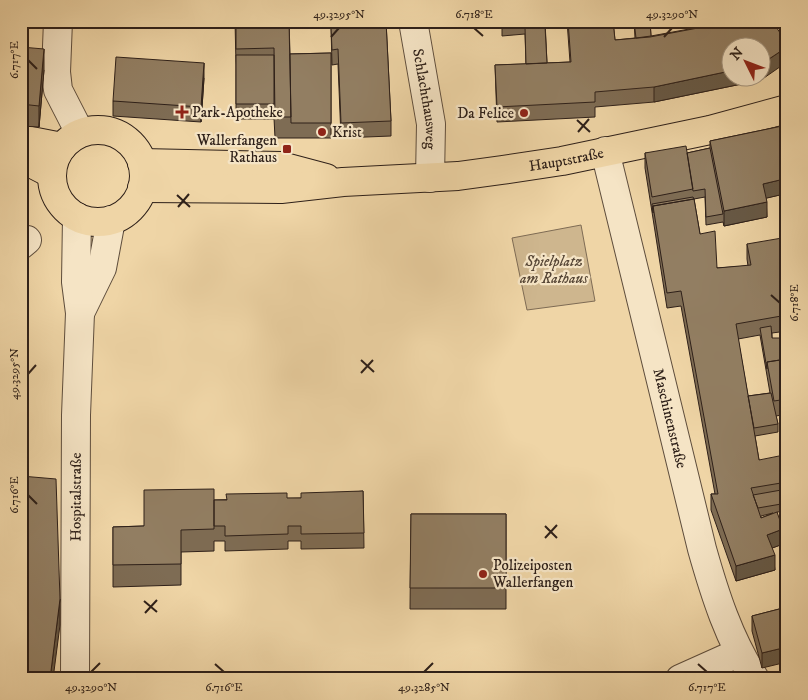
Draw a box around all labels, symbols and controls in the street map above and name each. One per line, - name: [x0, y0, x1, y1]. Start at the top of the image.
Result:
- text: 49.3295°N: [313, 7, 365, 22]
- text: 6.718°E: [455, 7, 493, 22]
- text: 49.3290°N: [646, 7, 698, 22]
- north arrow: [720, 38, 770, 88]
- text: 6.717°E: [7, 41, 22, 79]
- text: N: [727, 43, 748, 64]
- street label: Schlachthausweg: [408, 47, 440, 150]
- place label: Park-Apotheke: [192, 103, 283, 122]
- place label: Da Felice: [457, 104, 514, 123]
- marker: Park-Apotheke: [176, 106, 188, 118]
- marker: Da Felice: [518, 107, 530, 119]
- place label: Krist: [332, 123, 362, 142]
- marker: Krist: [316, 126, 328, 138]
- place label: Wallerfangen Rathaus: [196, 131, 277, 167]
- marker: Wallerfangen Rathaus: [281, 143, 293, 155]
- street label: Hauptstraße: [528, 144, 605, 176]
- park label: Spielplatz am Rathaus: [519, 252, 588, 288]
- text: 6.718°E: [787, 284, 802, 322]
- text: 49.3295°N: [7, 348, 22, 400]
- street label: Maschinenstraße: [648, 366, 691, 470]
- street label: Hospitalstraße: [67, 453, 86, 541]
- text: 6.716°E: [7, 476, 22, 514]
- place label: Polizeiposten Wallerfangen: [492, 556, 573, 592]
- marker: Polizeiposten Wallerfangen: [477, 568, 489, 580]
- text: 49.3290°N: [65, 680, 117, 695]
- text: 6.716°E: [205, 680, 243, 695]
- text: 49.3285°N: [398, 680, 450, 695]
- text: 6.717°E: [688, 680, 726, 695]

